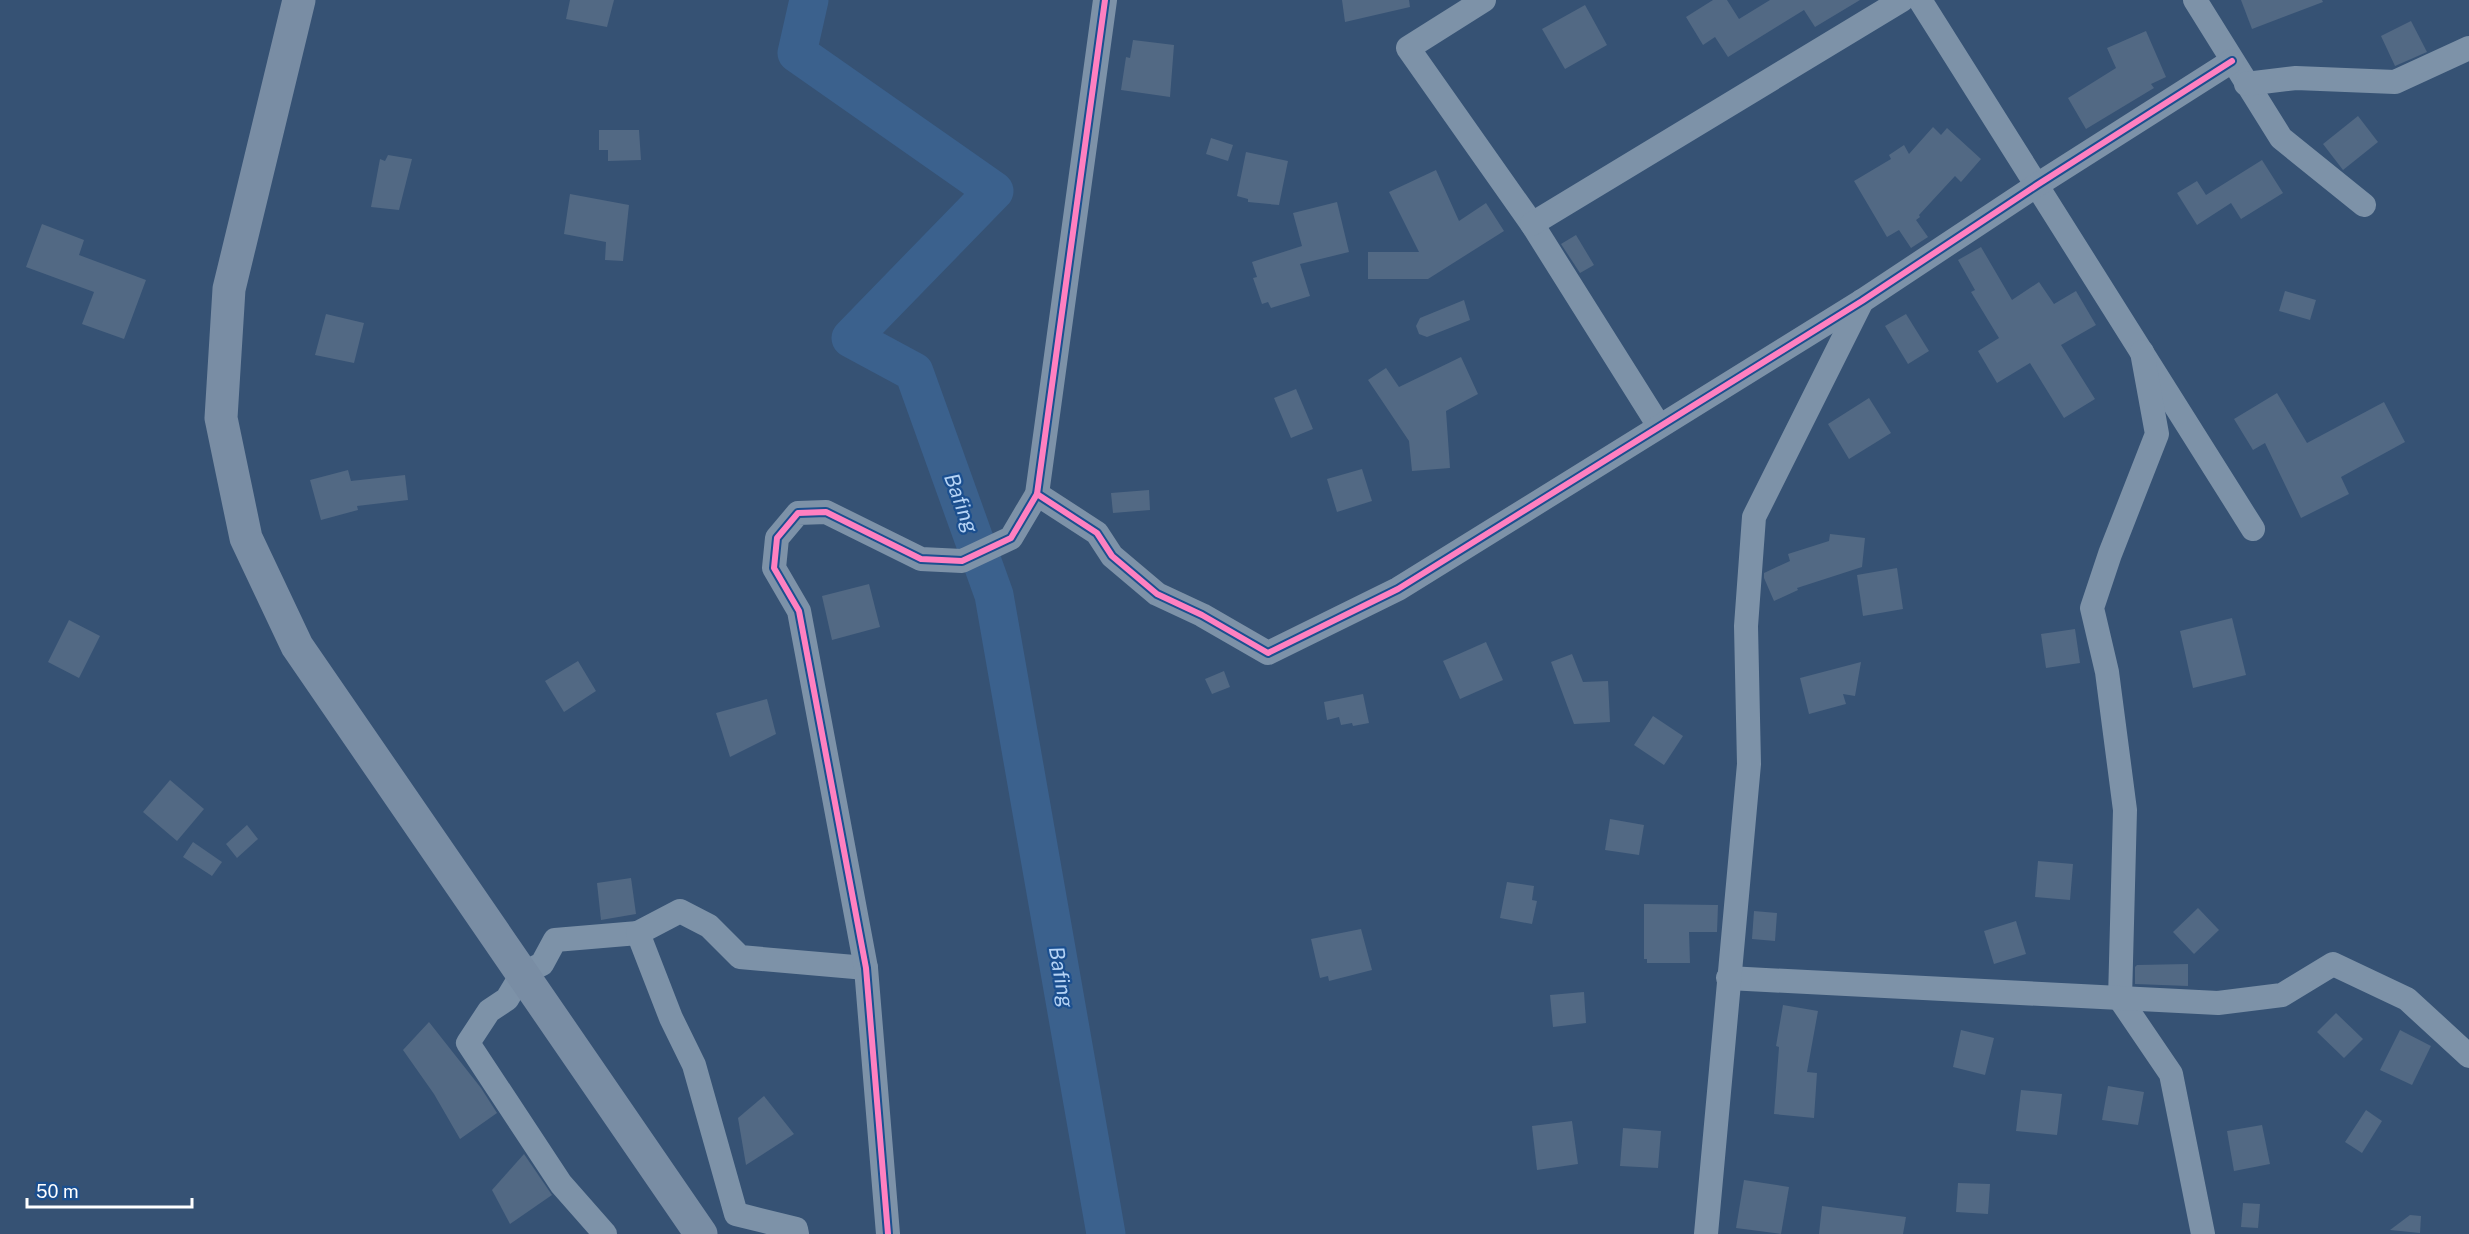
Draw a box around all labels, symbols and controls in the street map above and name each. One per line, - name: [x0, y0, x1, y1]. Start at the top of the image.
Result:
- water label: Bafing: [939, 470, 984, 537]
- water label: Bafing: [1044, 944, 1079, 1010]
- scale bar: [27, 1171, 192, 1209]
- text: 50 m: [36, 1181, 79, 1202]

